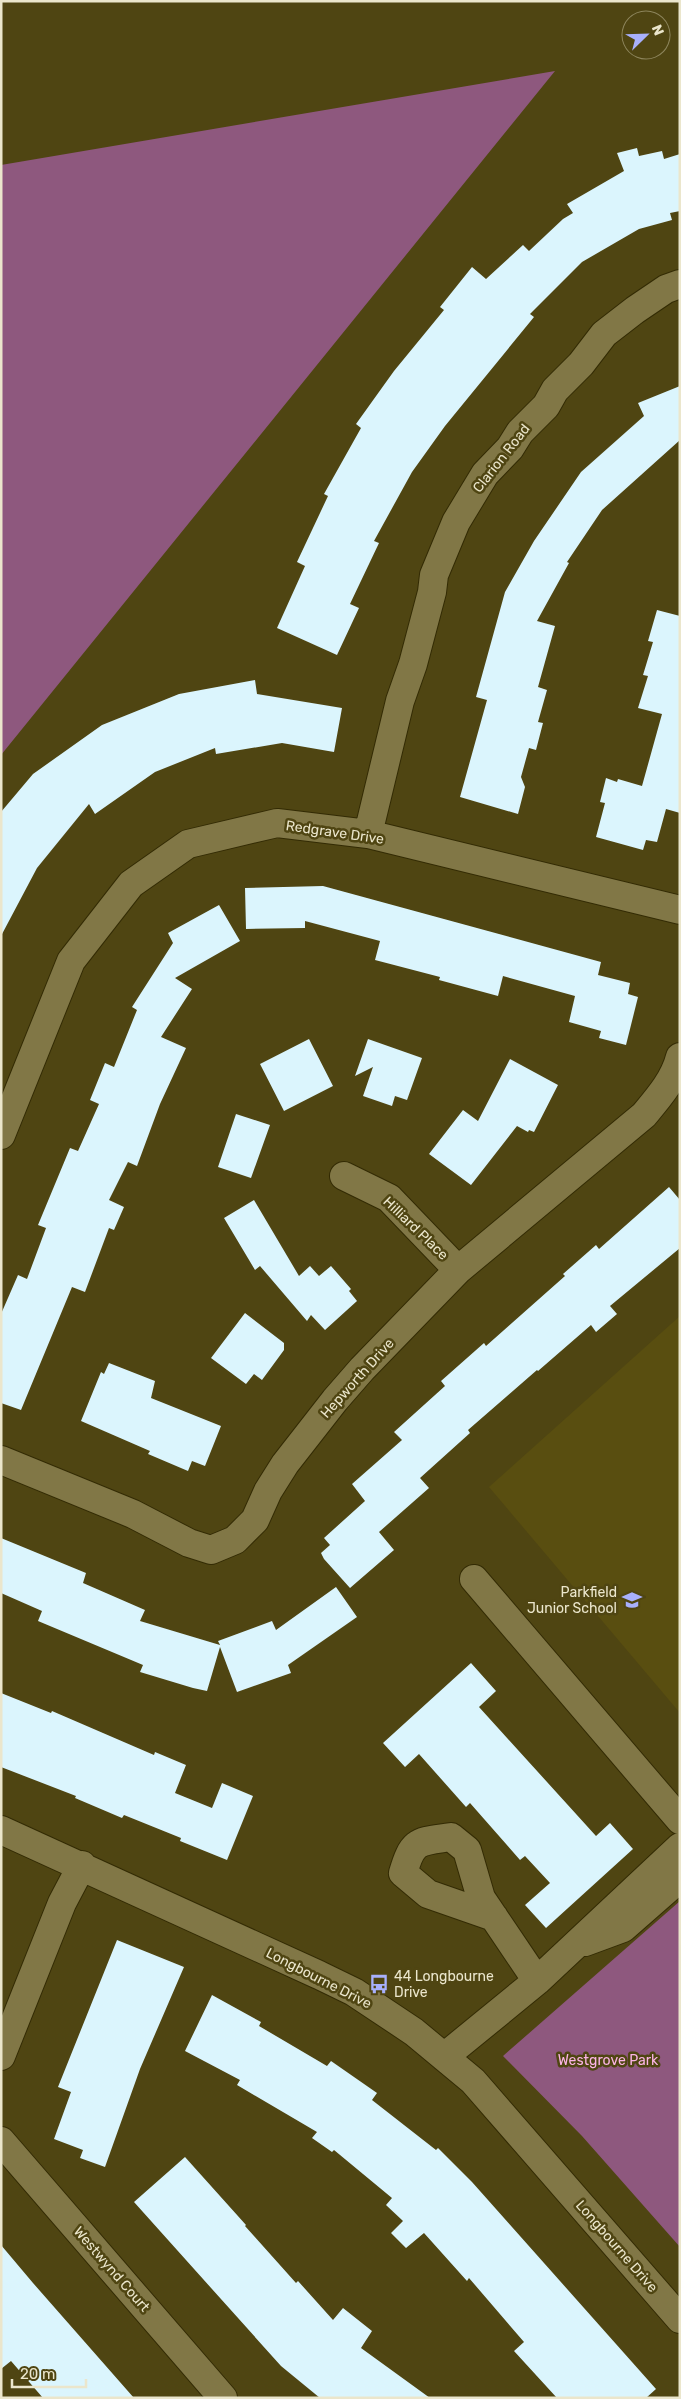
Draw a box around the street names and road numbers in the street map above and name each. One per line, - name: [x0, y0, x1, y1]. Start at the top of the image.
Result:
- street label: Clarion Road: [469, 421, 533, 496]
- street label: Redgrave Drive: [285, 817, 385, 848]
- street label: Hilliard Place: [380, 1193, 452, 1264]
- street label: Hepworth Drive: [317, 1335, 398, 1422]
- street label: Longbourne Drive: [263, 1945, 375, 2012]
- street label: Longbourne Drive: [572, 2197, 661, 2296]
- street label: Westwynd Court: [70, 2223, 154, 2316]

